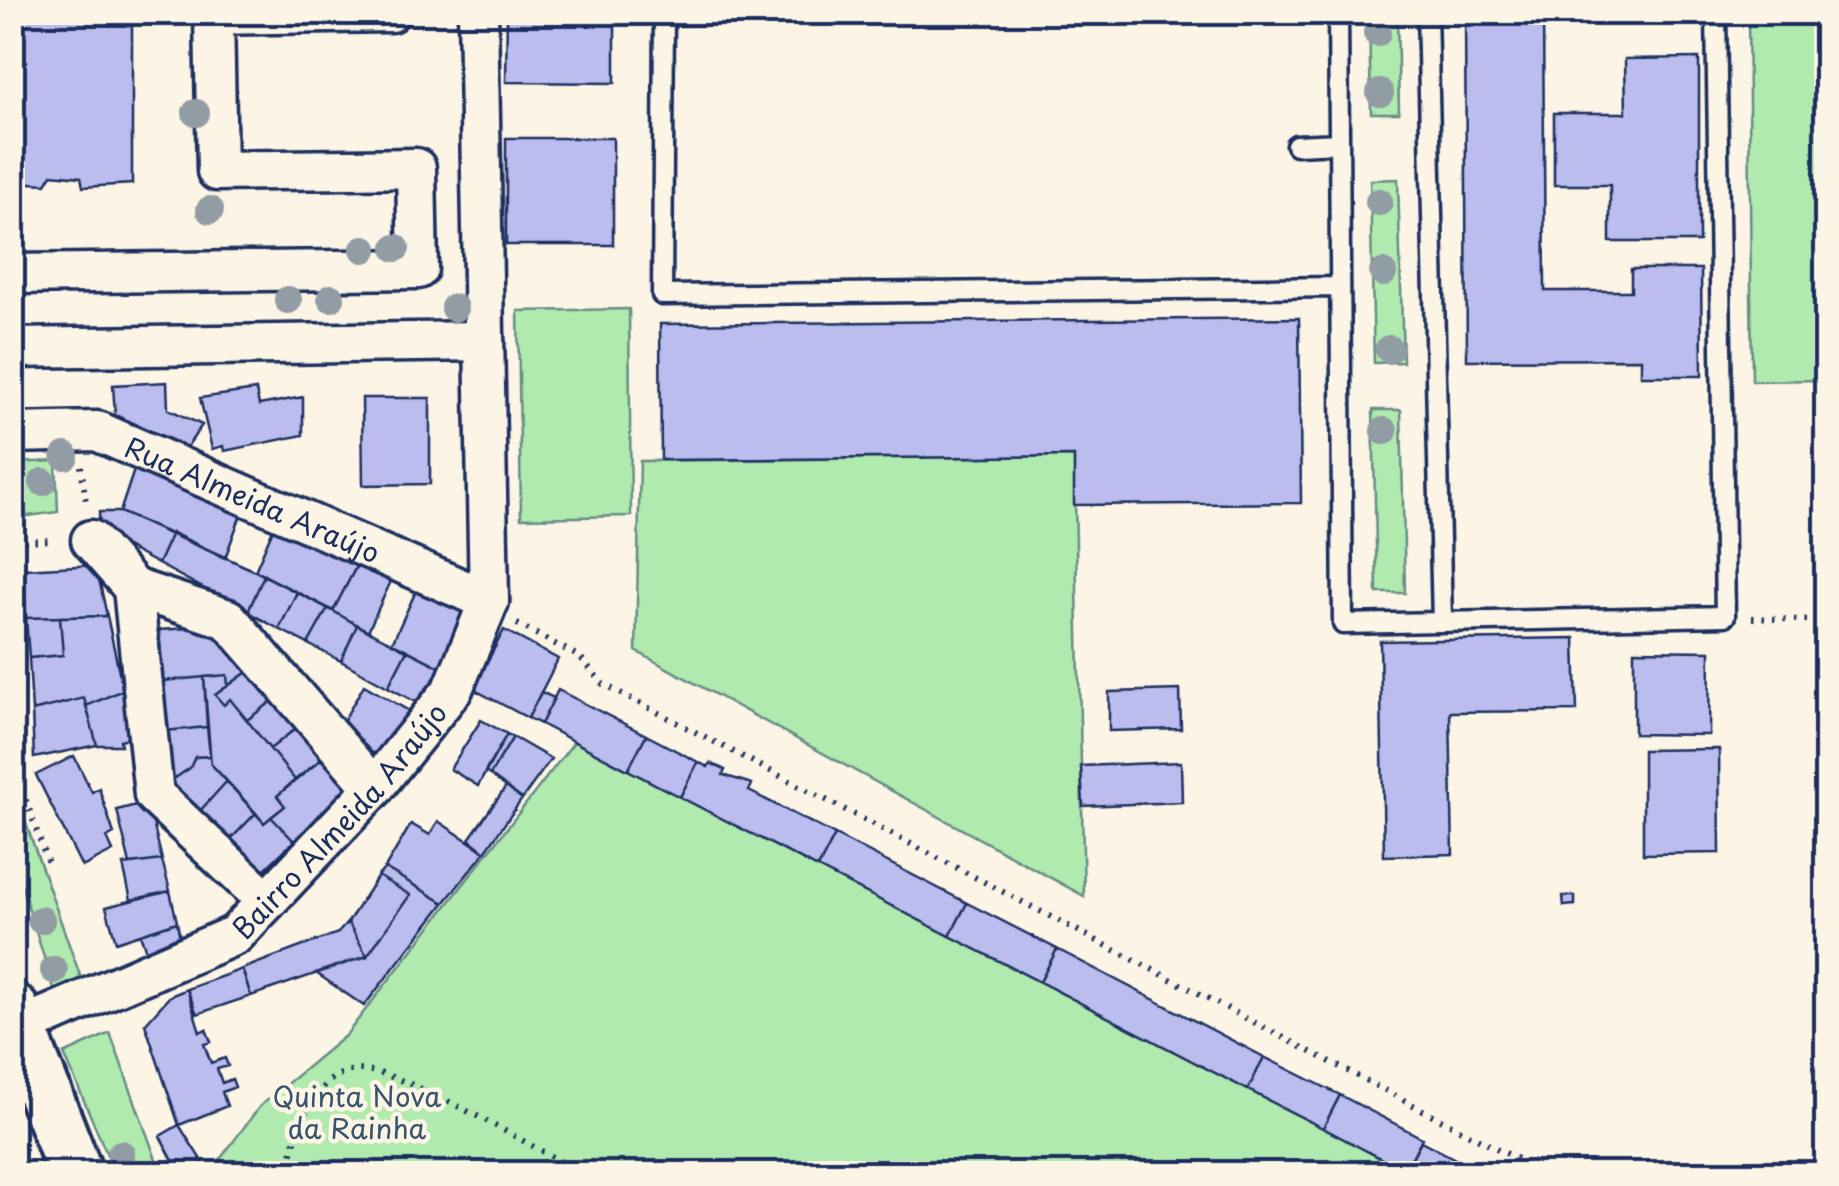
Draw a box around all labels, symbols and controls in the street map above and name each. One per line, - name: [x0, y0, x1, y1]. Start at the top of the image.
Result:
- street label: Rua Almeida Araújo: [119, 424, 387, 573]
- street label: Bairro Almeida Araújo: [221, 693, 456, 948]
- park label: Quinta Nova da Rainha: [272, 1074, 442, 1149]

